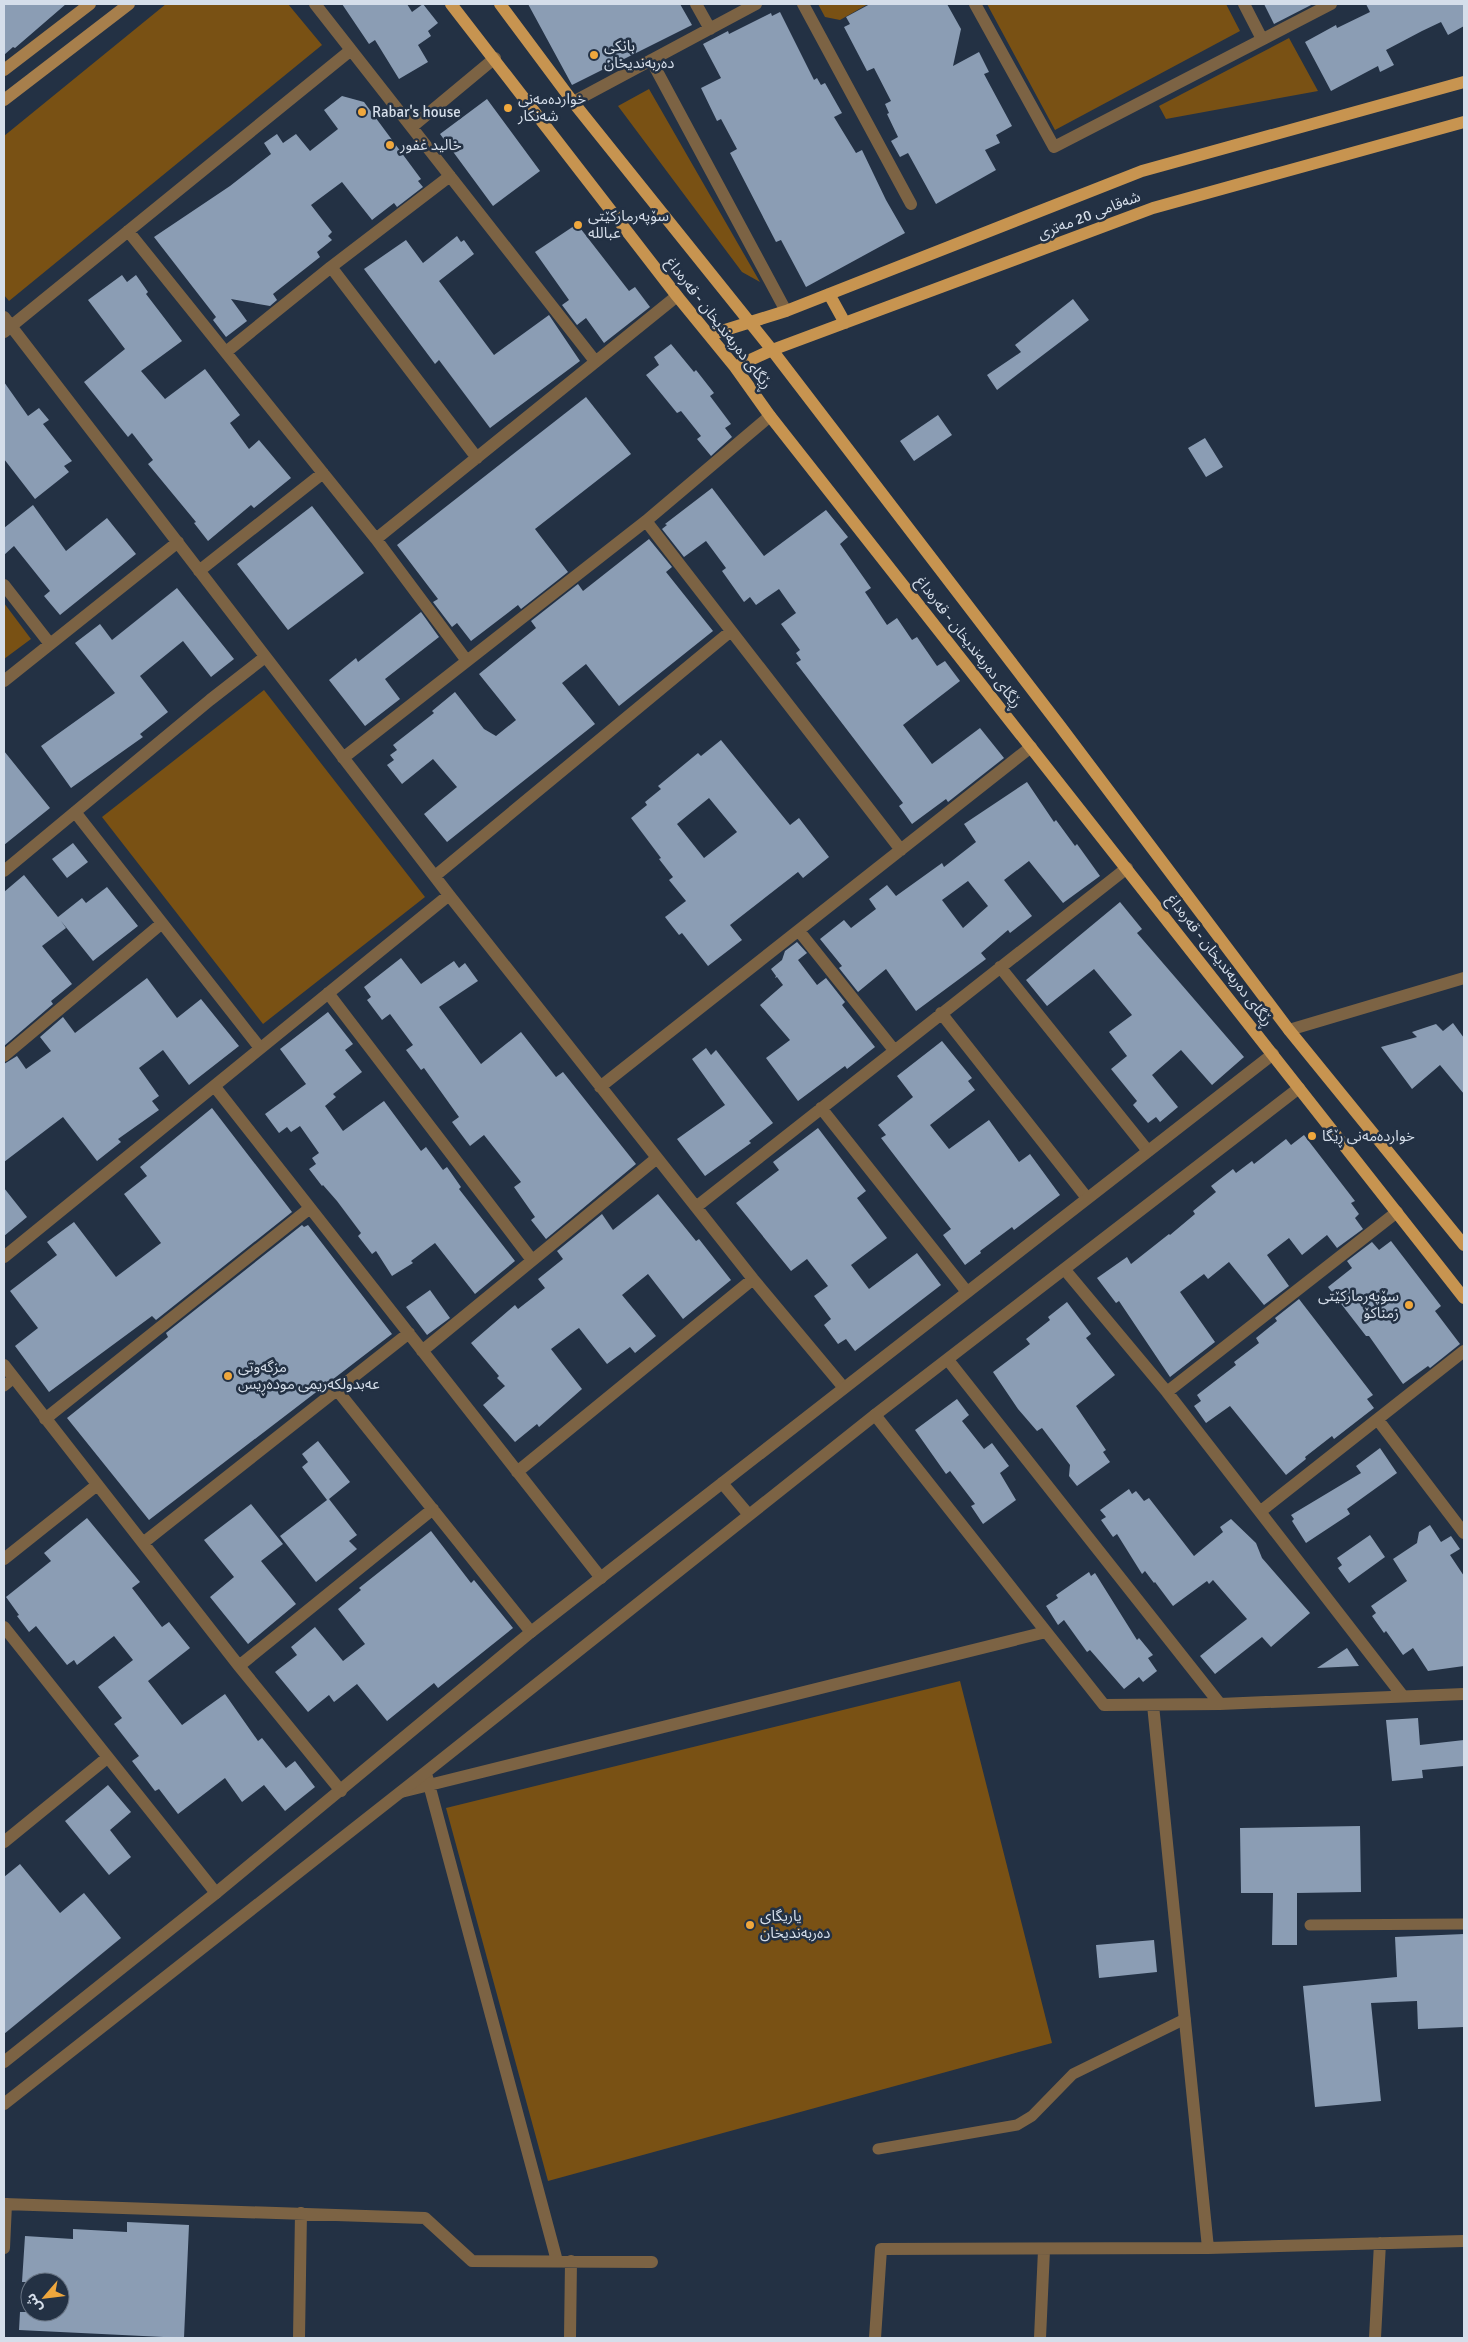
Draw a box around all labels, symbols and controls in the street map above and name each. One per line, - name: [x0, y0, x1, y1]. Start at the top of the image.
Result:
- place label: بانکی دەربەندیخان: [604, 37, 674, 72]
- marker: بانکی دەربەندیخان: [588, 49, 600, 61]
- place label: خواردەمەنی شەنکار: [517, 90, 586, 125]
- marker: خواردەمەنی شەنکار: [502, 102, 514, 114]
- place label: Rabar's house: [372, 103, 461, 121]
- marker: Rabar's house: [356, 106, 368, 118]
- place label: خالید غفور: [399, 136, 462, 154]
- marker: خالید غفور: [384, 139, 396, 151]
- street label: شەقامی 20 مەتری: [1035, 187, 1143, 243]
- place label: سۆپه‌رماركێتى عبالله: [588, 207, 669, 242]
- marker: سۆپه‌رماركێتى عبالله: [572, 219, 584, 231]
- street label: ڕێگای دەربەندیخان - قەرەداغ: [660, 254, 776, 394]
- street label: ڕێگای دەربەندیخان - قەرەداغ: [910, 573, 1026, 713]
- street label: ڕێگای دەربەندیخان - قەرەداغ: [1161, 891, 1277, 1031]
- place label: خواردەمەنی ڕێگا: [1322, 1127, 1415, 1148]
- marker: خواردەمەنی ڕێگا: [1306, 1130, 1318, 1142]
- place label: سۆپەرمارکێتی زمناکۆ: [1318, 1287, 1399, 1322]
- marker: سۆپەرمارکێتی زمناکۆ: [1403, 1299, 1415, 1311]
- place label: مزگەوتی عەبدولکەریمی مودەڕیس: [238, 1358, 380, 1396]
- marker: مزگەوتی عەبدولکەریمی مودەڕیس: [222, 1370, 234, 1382]
- place label: یاریگاى ده‌ربه‌ندیخان: [760, 1907, 830, 1942]
- marker: یاریگاى ده‌ربه‌ندیخان: [744, 1919, 756, 1931]
- north arrow: [20, 2272, 70, 2322]
- text: ش: [22, 2290, 46, 2315]

